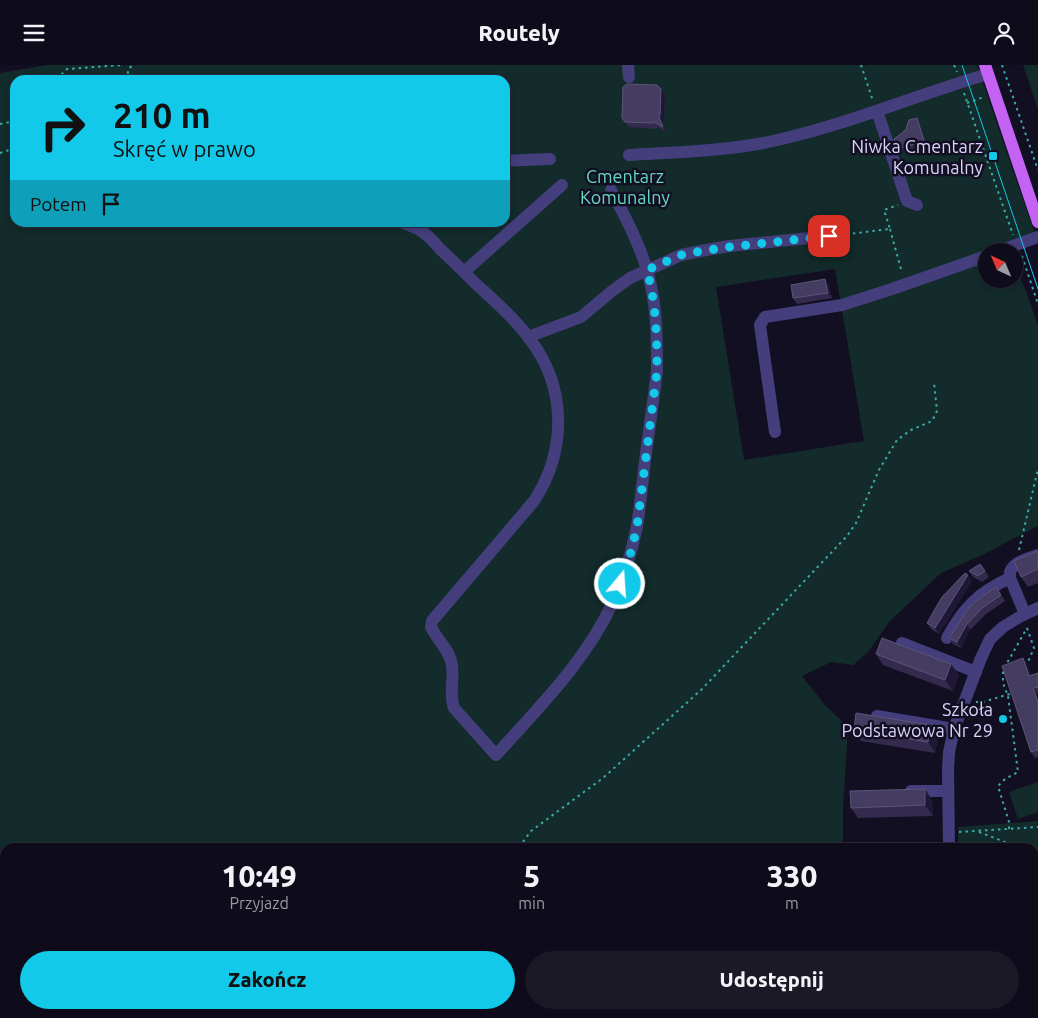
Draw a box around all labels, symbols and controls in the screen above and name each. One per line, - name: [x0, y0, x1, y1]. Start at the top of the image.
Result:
- icon: menu: [20, 19, 48, 47]
- icon: person: [990, 19, 1018, 47]
- text: Routely: [478, 20, 560, 45]
- icon: right: [30, 95, 95, 160]
- text: 210 m: [113, 95, 211, 135]
- text: Skręć w prawo: [113, 136, 256, 161]
- place label: Niwka Cmentarz Komunalny: [851, 136, 983, 177]
- marker: Niwka Cmentarz Komunalny: [987, 150, 999, 162]
- park label: Cmentarz Komunalny: [580, 166, 670, 207]
- icon: arrive: [97, 190, 125, 218]
- text: Potem: [30, 193, 87, 215]
- pin: [808, 215, 850, 257]
- icon: arrive: [815, 222, 843, 250]
- north arrow: [978, 243, 1022, 287]
- map controls: [978, 243, 1023, 288]
- position arrow: [593, 557, 645, 609]
- place label: Szkoła Podstawowa Nr 29: [841, 699, 993, 740]
- marker: Szkoła Podstawowa Nr 29: [997, 713, 1009, 725]
- text: 10:49: [222, 859, 297, 893]
- text: 5: [523, 859, 540, 893]
- text: 330: [767, 859, 817, 893]
- text: Przyjazd: [229, 894, 289, 912]
- text: min: [518, 894, 545, 912]
- text: m: [785, 894, 799, 912]
- button: Zakończ: [20, 951, 515, 1009]
- button: Udostępnij: [525, 951, 1019, 1009]

